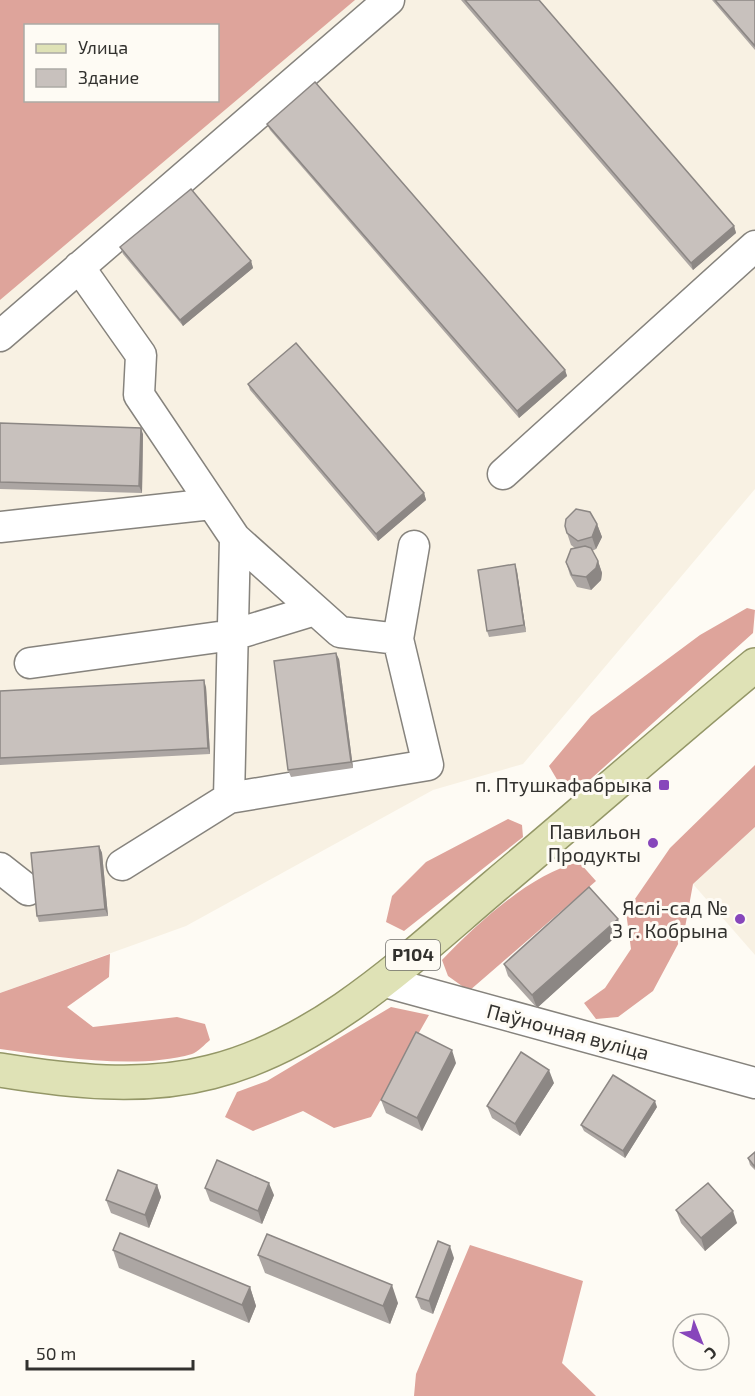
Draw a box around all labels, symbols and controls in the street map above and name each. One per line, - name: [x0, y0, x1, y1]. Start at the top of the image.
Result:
- legend: [24, 24, 219, 102]
- text: Улица: [78, 36, 128, 58]
- text: Здание: [78, 66, 139, 88]
- place label: п. Птушкафабрыка: [475, 772, 652, 797]
- marker: п. Птушкафабрыка: [657, 778, 671, 792]
- place label: Павильон Продукты: [548, 819, 641, 867]
- marker: Павильон Продукты: [646, 836, 660, 850]
- place label: Яслі-сад № 3 г. Кобрына: [612, 895, 728, 942]
- marker: Яслі-сад № 3 г. Кобрына: [733, 912, 747, 926]
- road number: Р104: [386, 940, 440, 970]
- street label: Паўночная вуліца: [484, 998, 652, 1065]
- north arrow: [671, 1312, 731, 1372]
- scale bar: [27, 1333, 194, 1371]
- text: 50 m: [36, 1342, 76, 1364]
- text: С: [702, 1343, 721, 1364]

